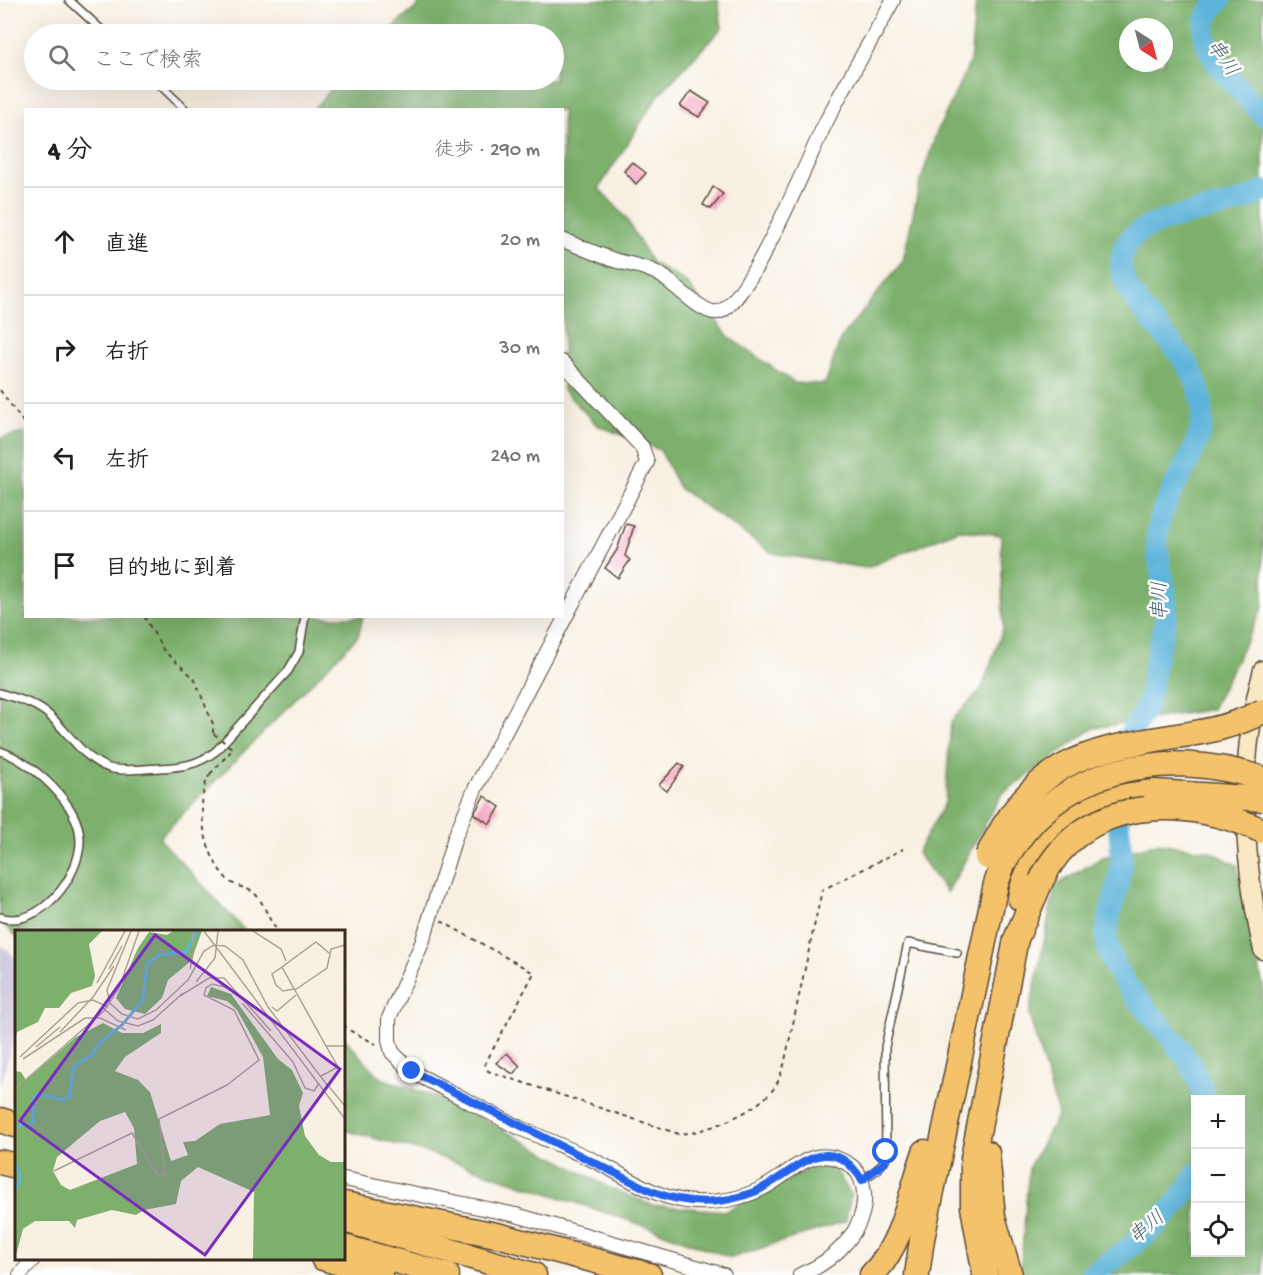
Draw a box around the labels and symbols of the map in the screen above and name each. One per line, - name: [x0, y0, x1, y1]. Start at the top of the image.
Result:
- north arrow: [1119, 18, 1173, 72]
- water label: 串川: [1200, 35, 1244, 82]
- water label: 串川: [1148, 581, 1174, 621]
- inset map: [15, 930, 345, 1260]
- route end: [398, 1057, 424, 1083]
- route start: [872, 1138, 898, 1164]
- water label: 串川: [1124, 1206, 1171, 1251]

